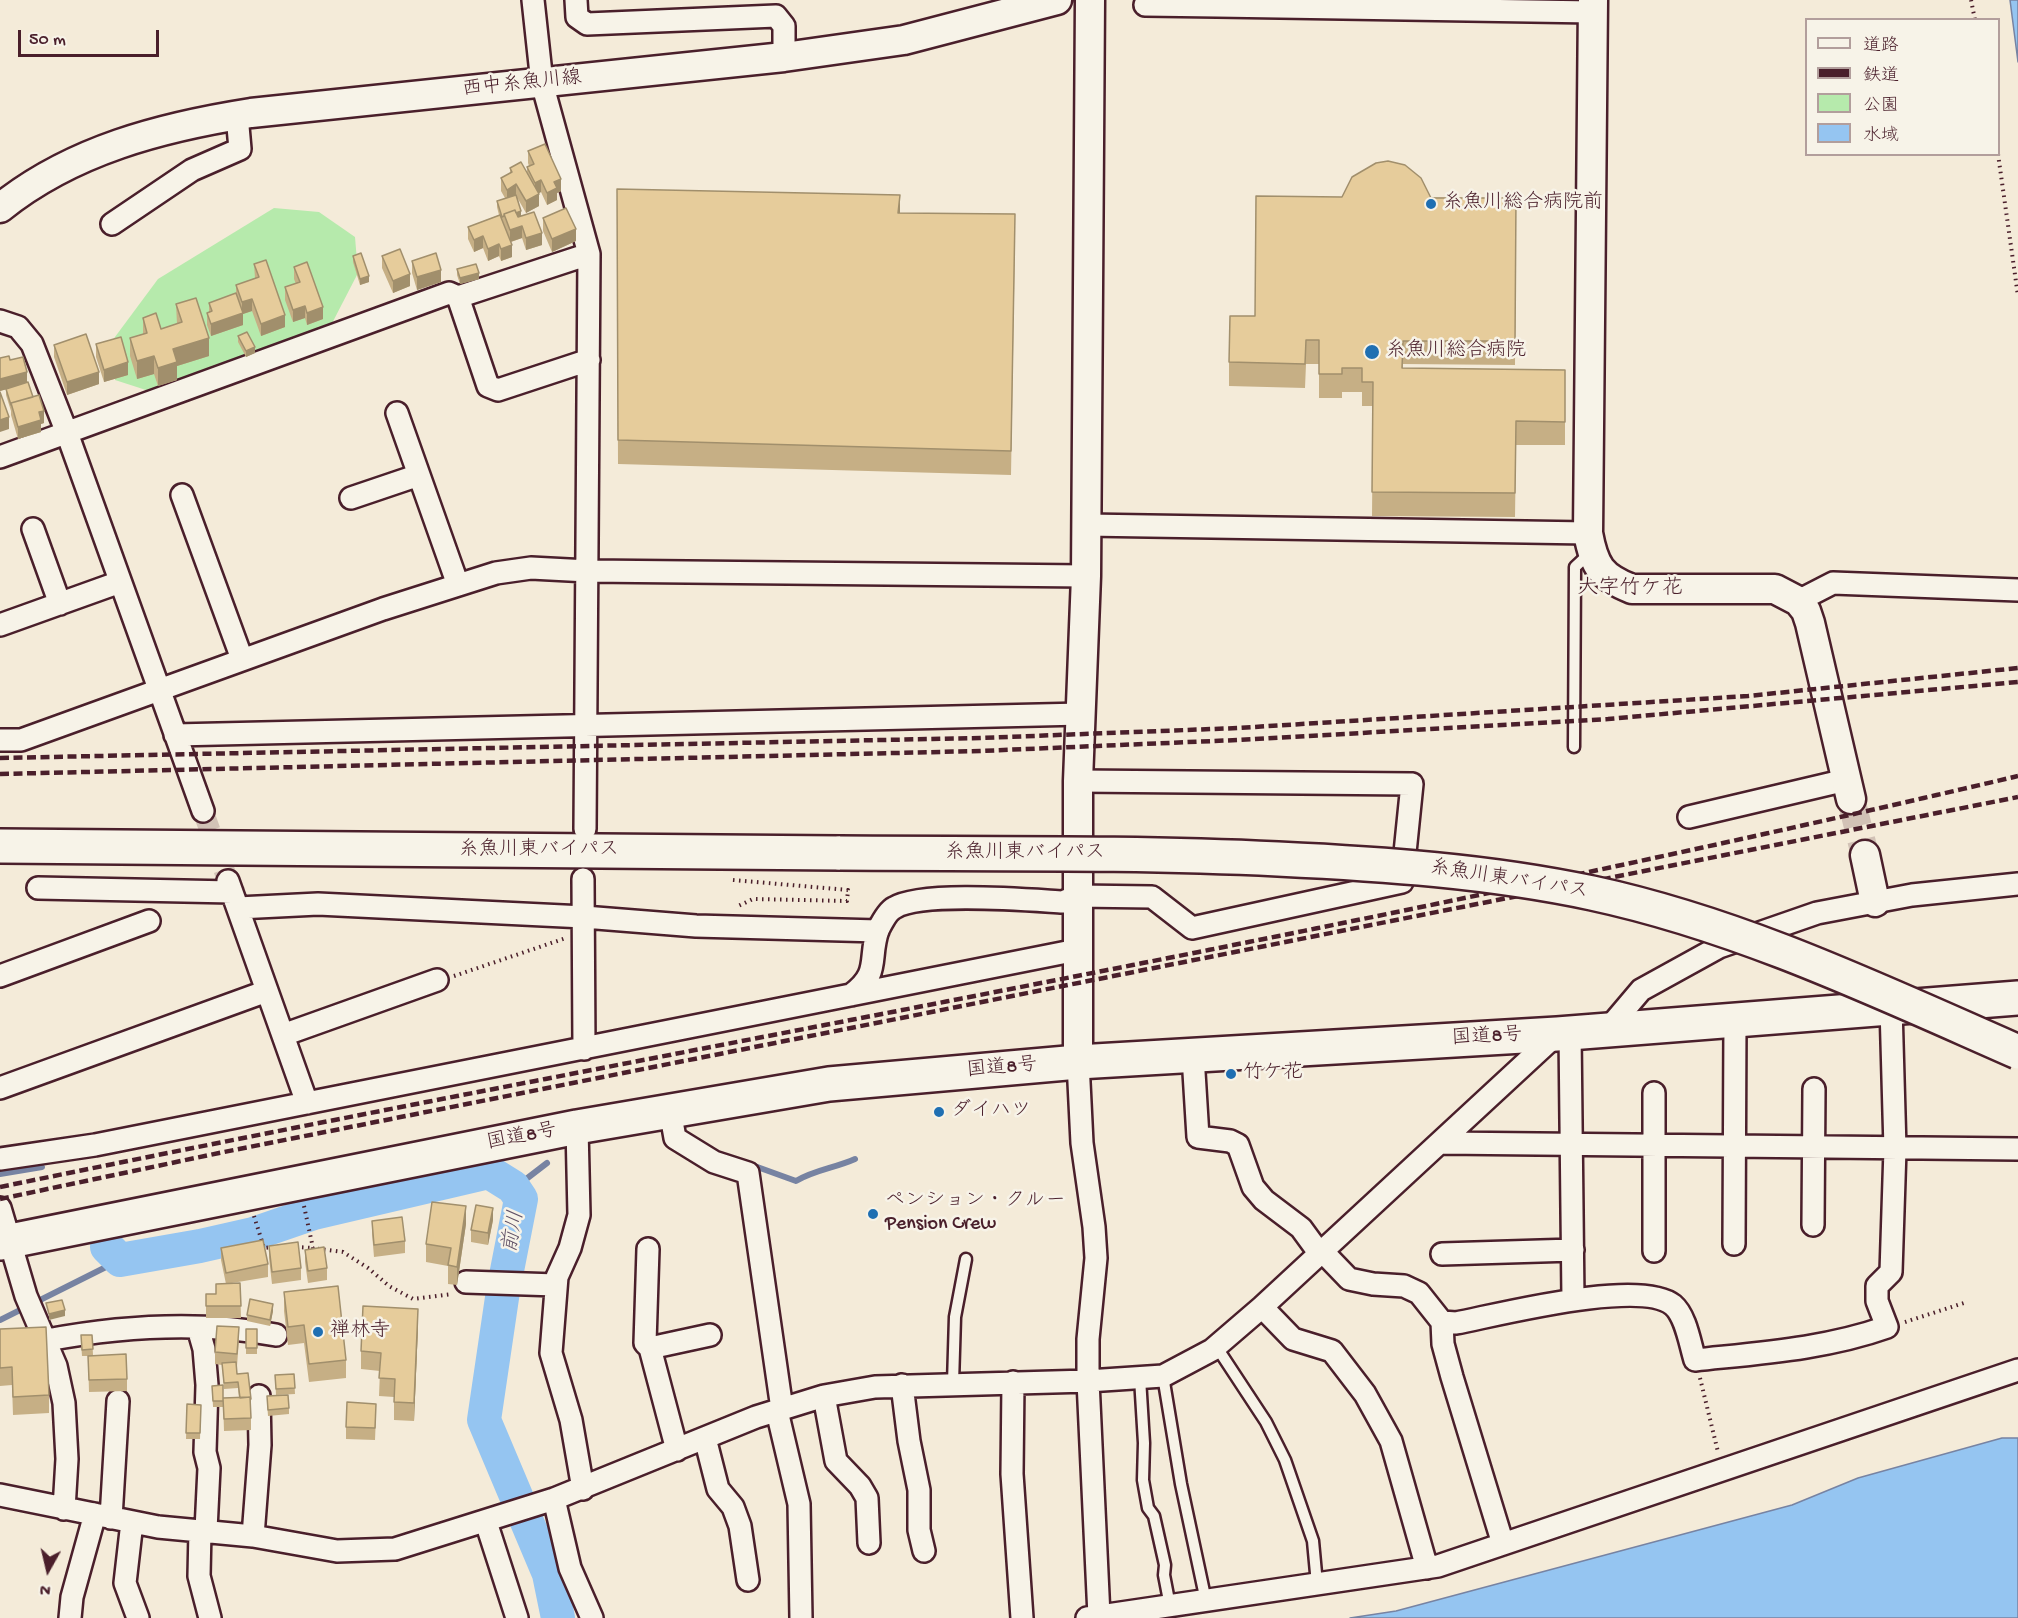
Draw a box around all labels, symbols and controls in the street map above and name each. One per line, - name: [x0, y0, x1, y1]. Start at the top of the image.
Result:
- scale bar: [21, 18, 162, 56]
- legend: [1805, 18, 2000, 156]
- text: 50 m: [29, 30, 66, 51]
- text: 道路: [1863, 36, 1899, 57]
- text: 鉄道: [1863, 66, 1899, 87]
- street label: 西中糸魚川線: [461, 67, 583, 103]
- text: 公園: [1863, 96, 1899, 117]
- text: 水域: [1863, 126, 1899, 147]
- place label: 糸魚川総合病院前: [1443, 192, 1603, 216]
- marker: 糸魚川総合病院前: [1424, 197, 1438, 211]
- place label: 糸魚川総合病院: [1386, 340, 1526, 364]
- marker: 糸魚川総合病院: [1363, 343, 1381, 361]
- district label: 大字竹ケ花: [1578, 577, 1682, 603]
- street label: 糸魚川東バイパス: [459, 839, 619, 863]
- street label: 糸魚川東バイパス: [945, 842, 1105, 866]
- street label: 糸魚川東バイパス: [1428, 857, 1590, 905]
- street label: 国道8号: [1451, 1024, 1523, 1052]
- street label: 国道8号: [966, 1054, 1038, 1084]
- place label: 竹ケ花: [1243, 1062, 1303, 1086]
- marker: 竹ケ花: [1224, 1067, 1238, 1081]
- place label: ダイハツ: [951, 1100, 1031, 1124]
- marker: ダイハツ: [932, 1105, 946, 1119]
- street label: 国道8号: [485, 1119, 559, 1157]
- place label: ペンション・クルー Pension Crew: [885, 1190, 1066, 1237]
- marker: ペンション・クルー Pension Crew: [866, 1207, 880, 1221]
- water label: 前川: [499, 1209, 531, 1255]
- place label: 禅林寺: [330, 1320, 390, 1344]
- marker: 禅林寺: [311, 1325, 325, 1339]
- north arrow: [18, 1540, 78, 1600]
- text: N: [39, 1578, 52, 1598]

